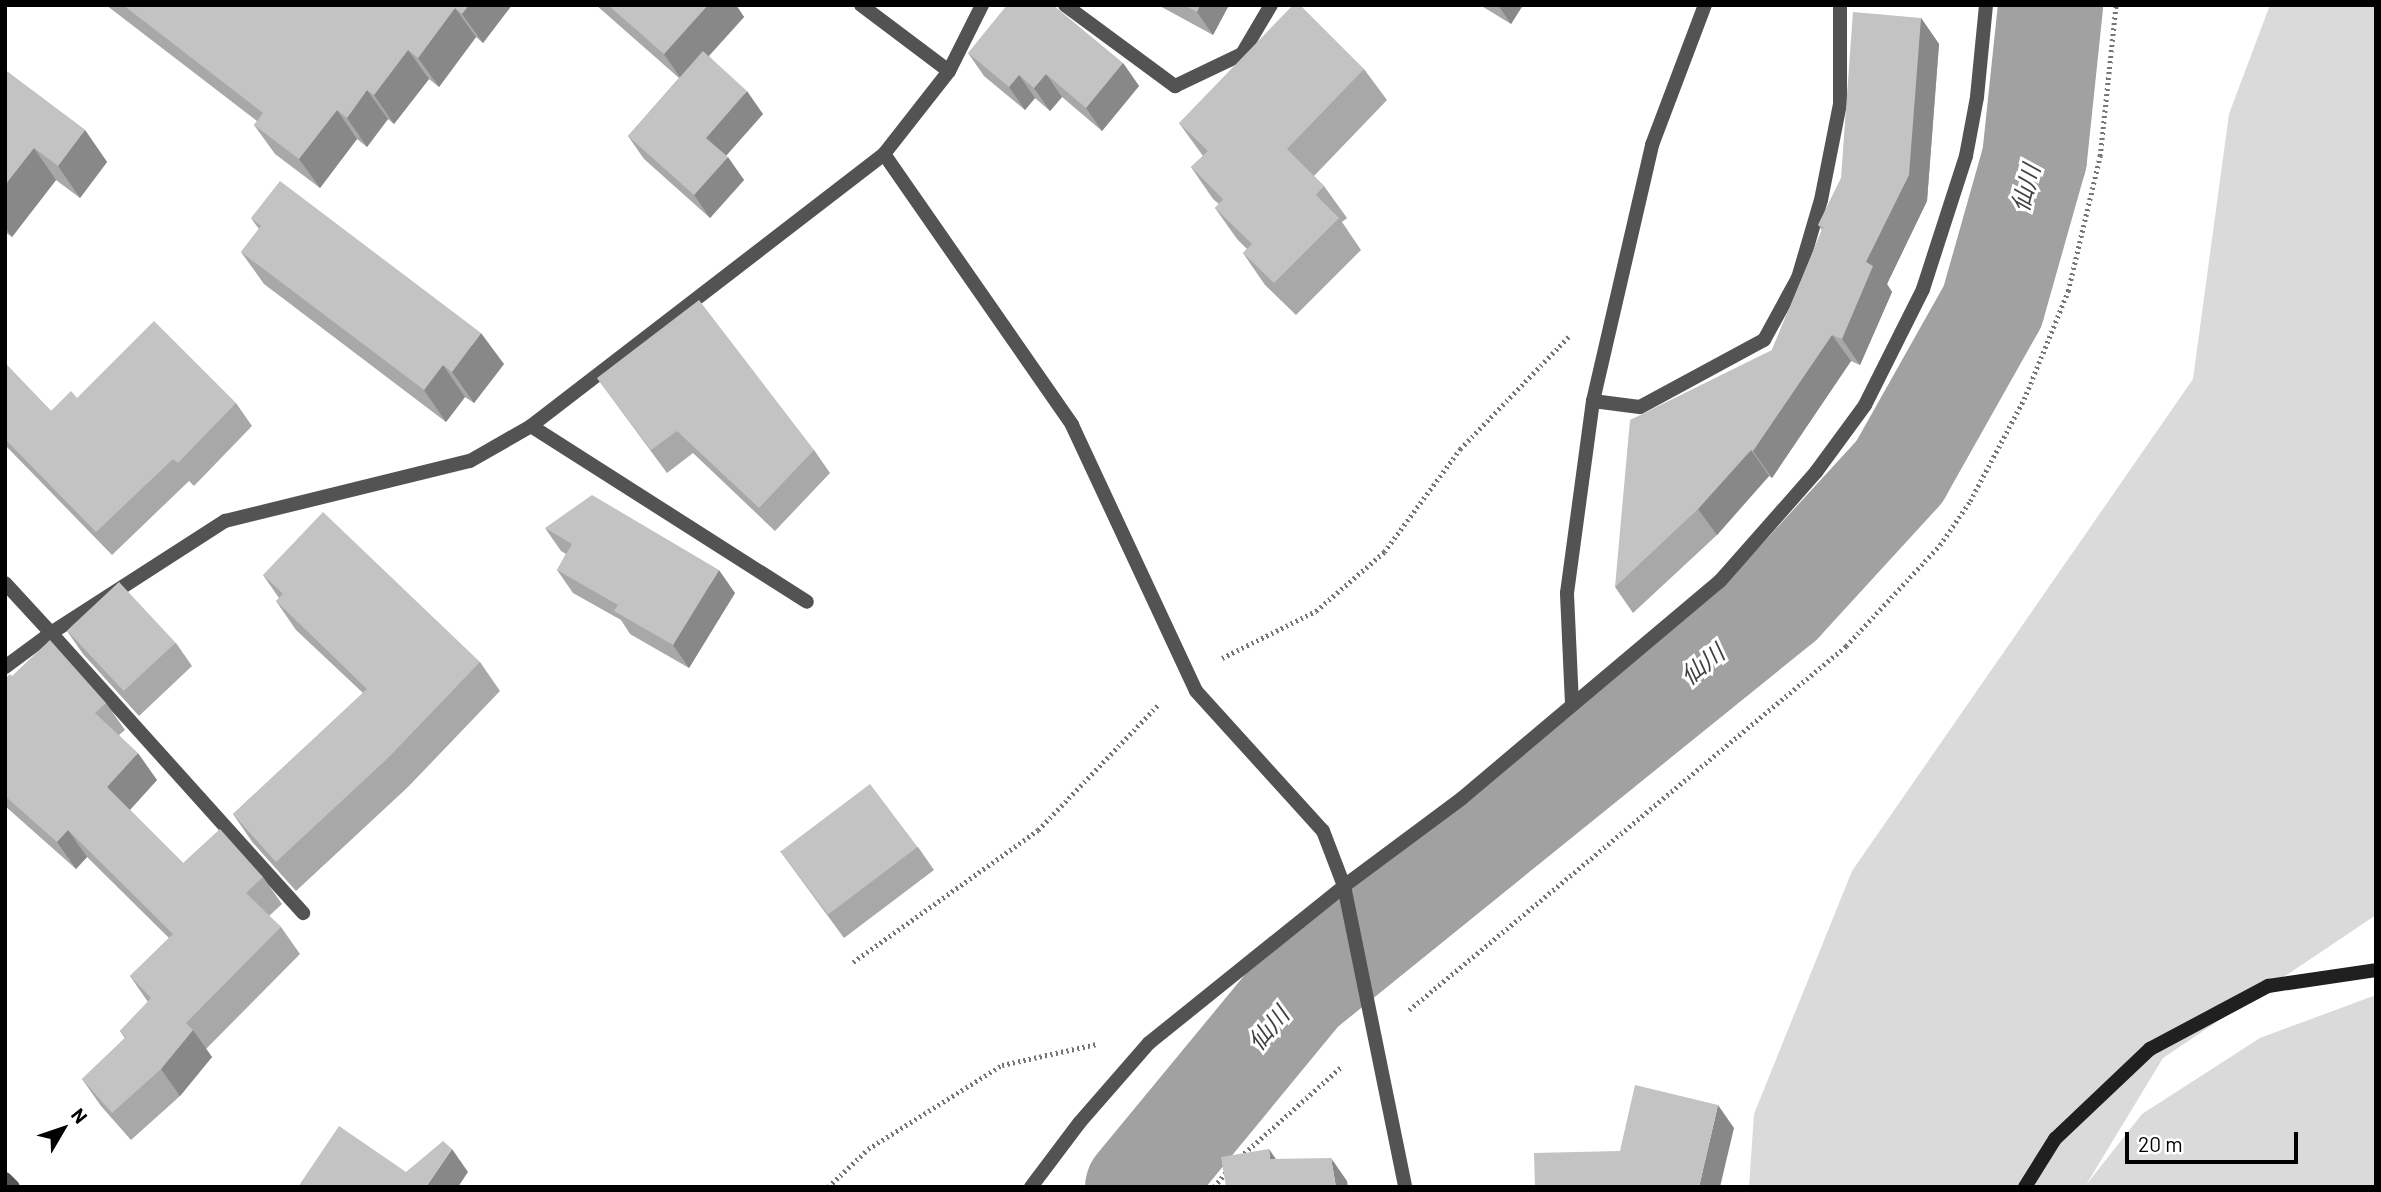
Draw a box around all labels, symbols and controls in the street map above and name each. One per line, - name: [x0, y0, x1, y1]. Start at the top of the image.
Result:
- water label: 仙川: [2005, 161, 2045, 215]
- water label: 仙川: [1674, 638, 1730, 690]
- water label: 仙川: [1242, 1000, 1294, 1056]
- north arrow: [28, 1094, 98, 1164]
- text: N: [67, 1103, 93, 1128]
- scale bar: [2129, 1118, 2302, 1162]
- text: 20 m: [2138, 1131, 2183, 1156]

